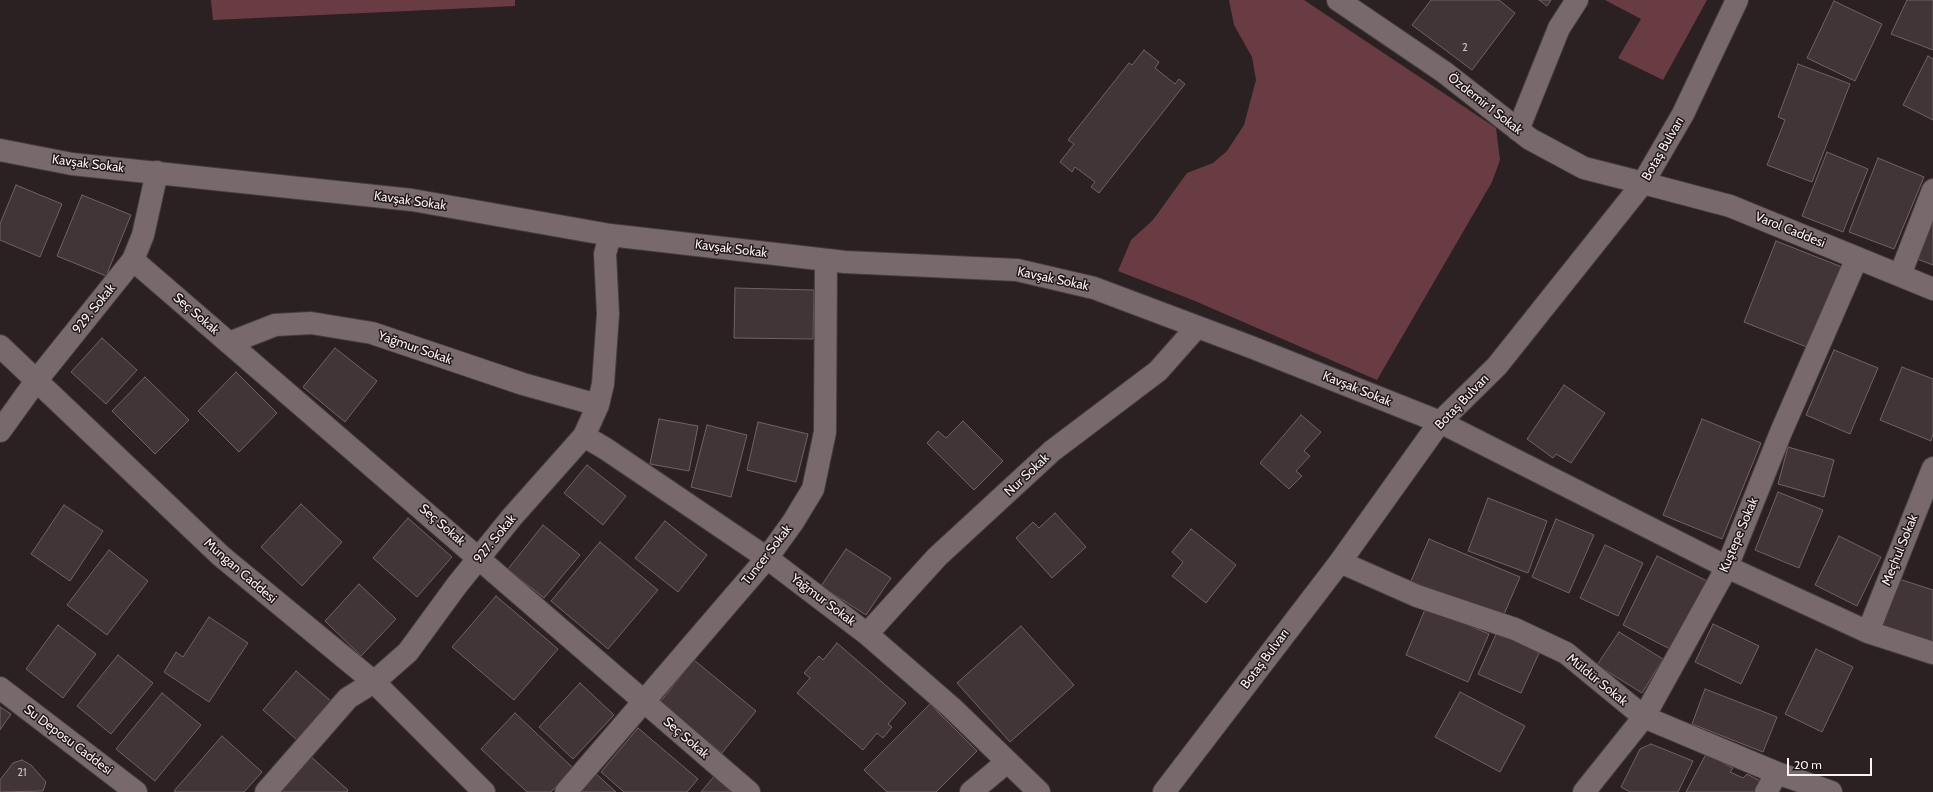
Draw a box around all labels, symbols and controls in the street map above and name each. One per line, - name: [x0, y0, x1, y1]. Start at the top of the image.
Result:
- house number: 2: [1462, 41, 1468, 55]
- street label: Özdemir 1 Sokak: [1444, 70, 1526, 138]
- street label: Botaş Bulvarı: [1639, 115, 1687, 183]
- street label: Kavşak Sokak: [51, 152, 125, 176]
- street label: Kavşak Sokak: [373, 188, 447, 214]
- street label: Varol Caddesi: [1753, 209, 1827, 251]
- street label: Kavşak Sokak: [694, 237, 768, 261]
- street label: Kavşak Sokak: [1016, 264, 1090, 294]
- street label: 929. Sokak: [69, 281, 119, 337]
- street label: Seç Sokak: [170, 290, 222, 338]
- street label: Yağmur Sokak: [376, 328, 454, 368]
- street label: Kavşak Sokak: [1320, 368, 1394, 410]
- street label: Botaş Bulvarı: [1432, 371, 1492, 433]
- street label: Nur Sokak: [1001, 450, 1053, 500]
- street label: Kuştepe Sokak: [1716, 495, 1762, 575]
- street label: Seç Sokak: [416, 501, 468, 549]
- street label: 927. Sokak: [471, 511, 519, 567]
- street label: Meçhul Sokak: [1879, 512, 1921, 588]
- street label: Tuncer Sokak: [739, 522, 795, 588]
- street label: Mungan Caddesi: [201, 535, 279, 607]
- street label: Yağmur Sokak: [788, 571, 858, 629]
- street label: Botaş Bulvarı: [1238, 626, 1292, 692]
- street label: Müldür Sokak: [1563, 651, 1631, 709]
- street label: Su Deposu Caddesi: [21, 702, 115, 778]
- street label: Seç Sokak: [660, 714, 712, 762]
- scale bar: [1789, 750, 1874, 776]
- text: 20 m: [1794, 757, 1822, 772]
- house number: 21: [17, 766, 27, 780]

